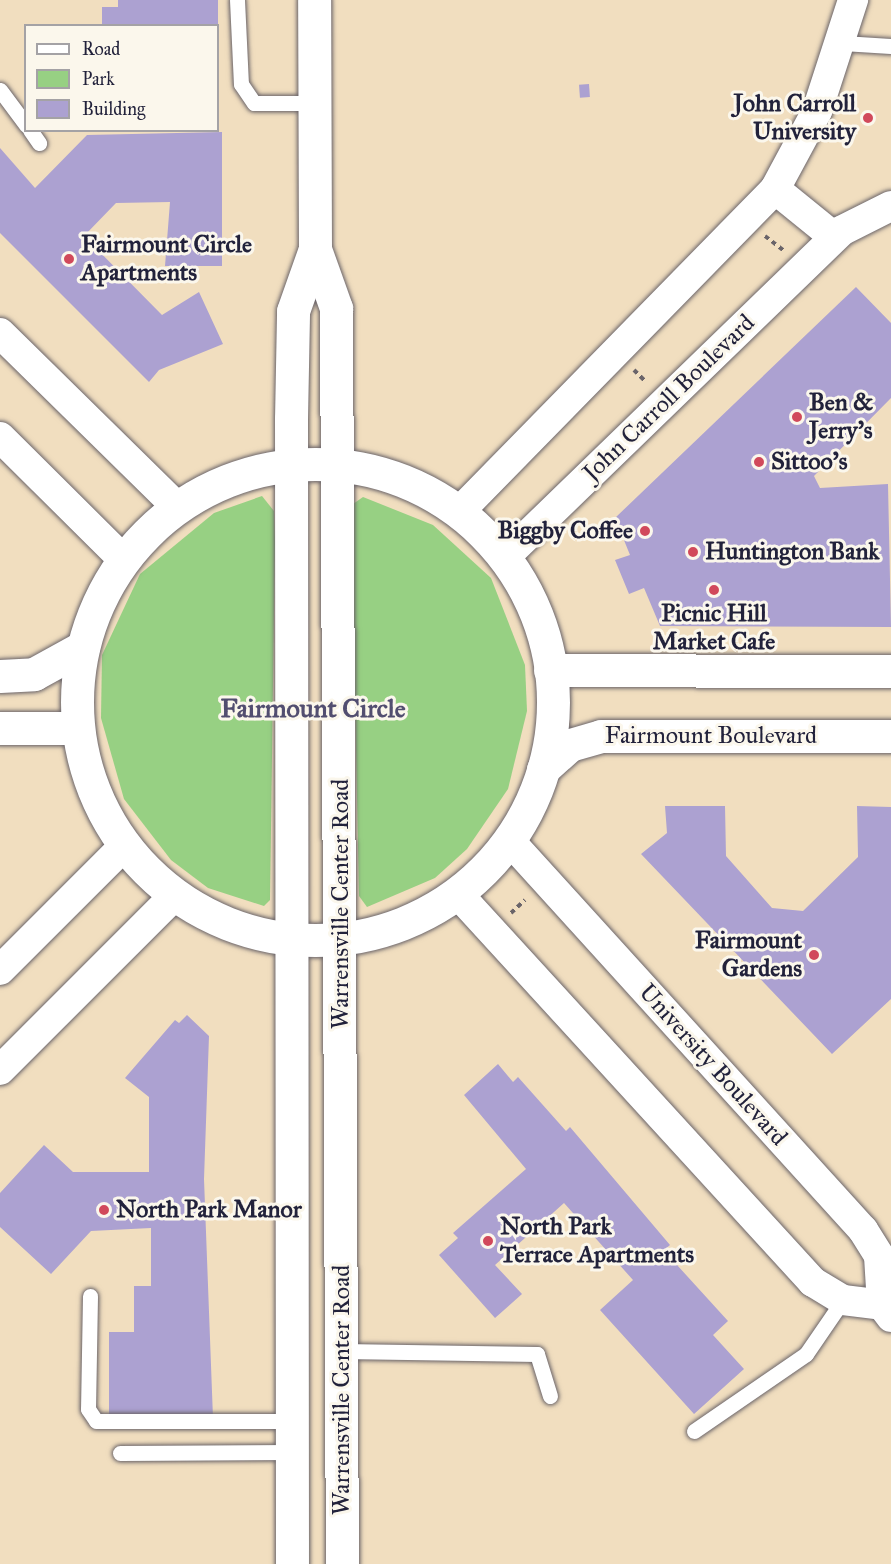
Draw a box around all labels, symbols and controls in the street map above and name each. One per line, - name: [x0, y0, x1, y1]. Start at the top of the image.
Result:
- legend: [24, 24, 219, 132]
- text: Road: [82, 38, 120, 60]
- text: Park: [82, 68, 115, 90]
- place label: John Carroll University: [734, 90, 856, 146]
- text: Building: [82, 98, 145, 120]
- marker: John Carroll University: [861, 111, 875, 125]
- place label: Fairmount Circle Apartments: [81, 231, 252, 287]
- marker: Fairmount Circle Apartments: [62, 252, 76, 266]
- street label: John Carroll Boulevard: [577, 309, 761, 487]
- place label: Ben & Jerry's: [809, 389, 873, 445]
- marker: Ben & Jerry's: [790, 410, 804, 424]
- place label: Sittoo's: [771, 448, 847, 476]
- marker: Sittoo's: [752, 455, 766, 469]
- place label: Biggby Coffee: [498, 517, 633, 545]
- marker: Biggby Coffee: [638, 524, 652, 538]
- place label: Huntington Bank: [705, 538, 880, 566]
- marker: Huntington Bank: [686, 545, 700, 559]
- marker: Picnic Hill Market Cafe: [707, 583, 721, 597]
- place label: Picnic Hill Market Cafe: [653, 600, 775, 656]
- district label: Fairmount Circle: [220, 693, 406, 725]
- street label: Fairmount Boulevard: [605, 722, 817, 750]
- street label: Warrensville Center Road: [327, 779, 355, 1029]
- place label: Fairmount Gardens: [695, 927, 802, 983]
- marker: Fairmount Gardens: [807, 948, 821, 962]
- street label: University Boulevard: [633, 978, 793, 1152]
- place label: North Park Manor: [116, 1196, 302, 1224]
- marker: North Park Manor: [97, 1203, 111, 1217]
- place label: North Park Terrace Apartments: [500, 1213, 694, 1269]
- marker: North Park Terrace Apartments: [481, 1234, 495, 1248]
- street label: Warrensville Center Road: [328, 1265, 356, 1515]

